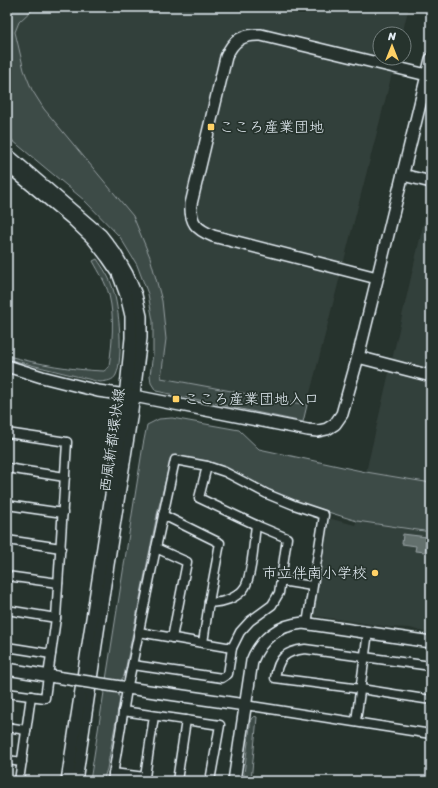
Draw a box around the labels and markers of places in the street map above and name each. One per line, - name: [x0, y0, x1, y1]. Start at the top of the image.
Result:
- place label: こころ産業団地: [219, 114, 324, 140]
- marker: こころ産業団地: [206, 122, 216, 132]
- place label: こころ産業団地入口: [184, 386, 319, 412]
- marker: こころ産業団地入口: [171, 394, 181, 404]
- place label: 市立伴南小学校: [262, 560, 367, 586]
- marker: 市立伴南小学校: [370, 568, 380, 578]

